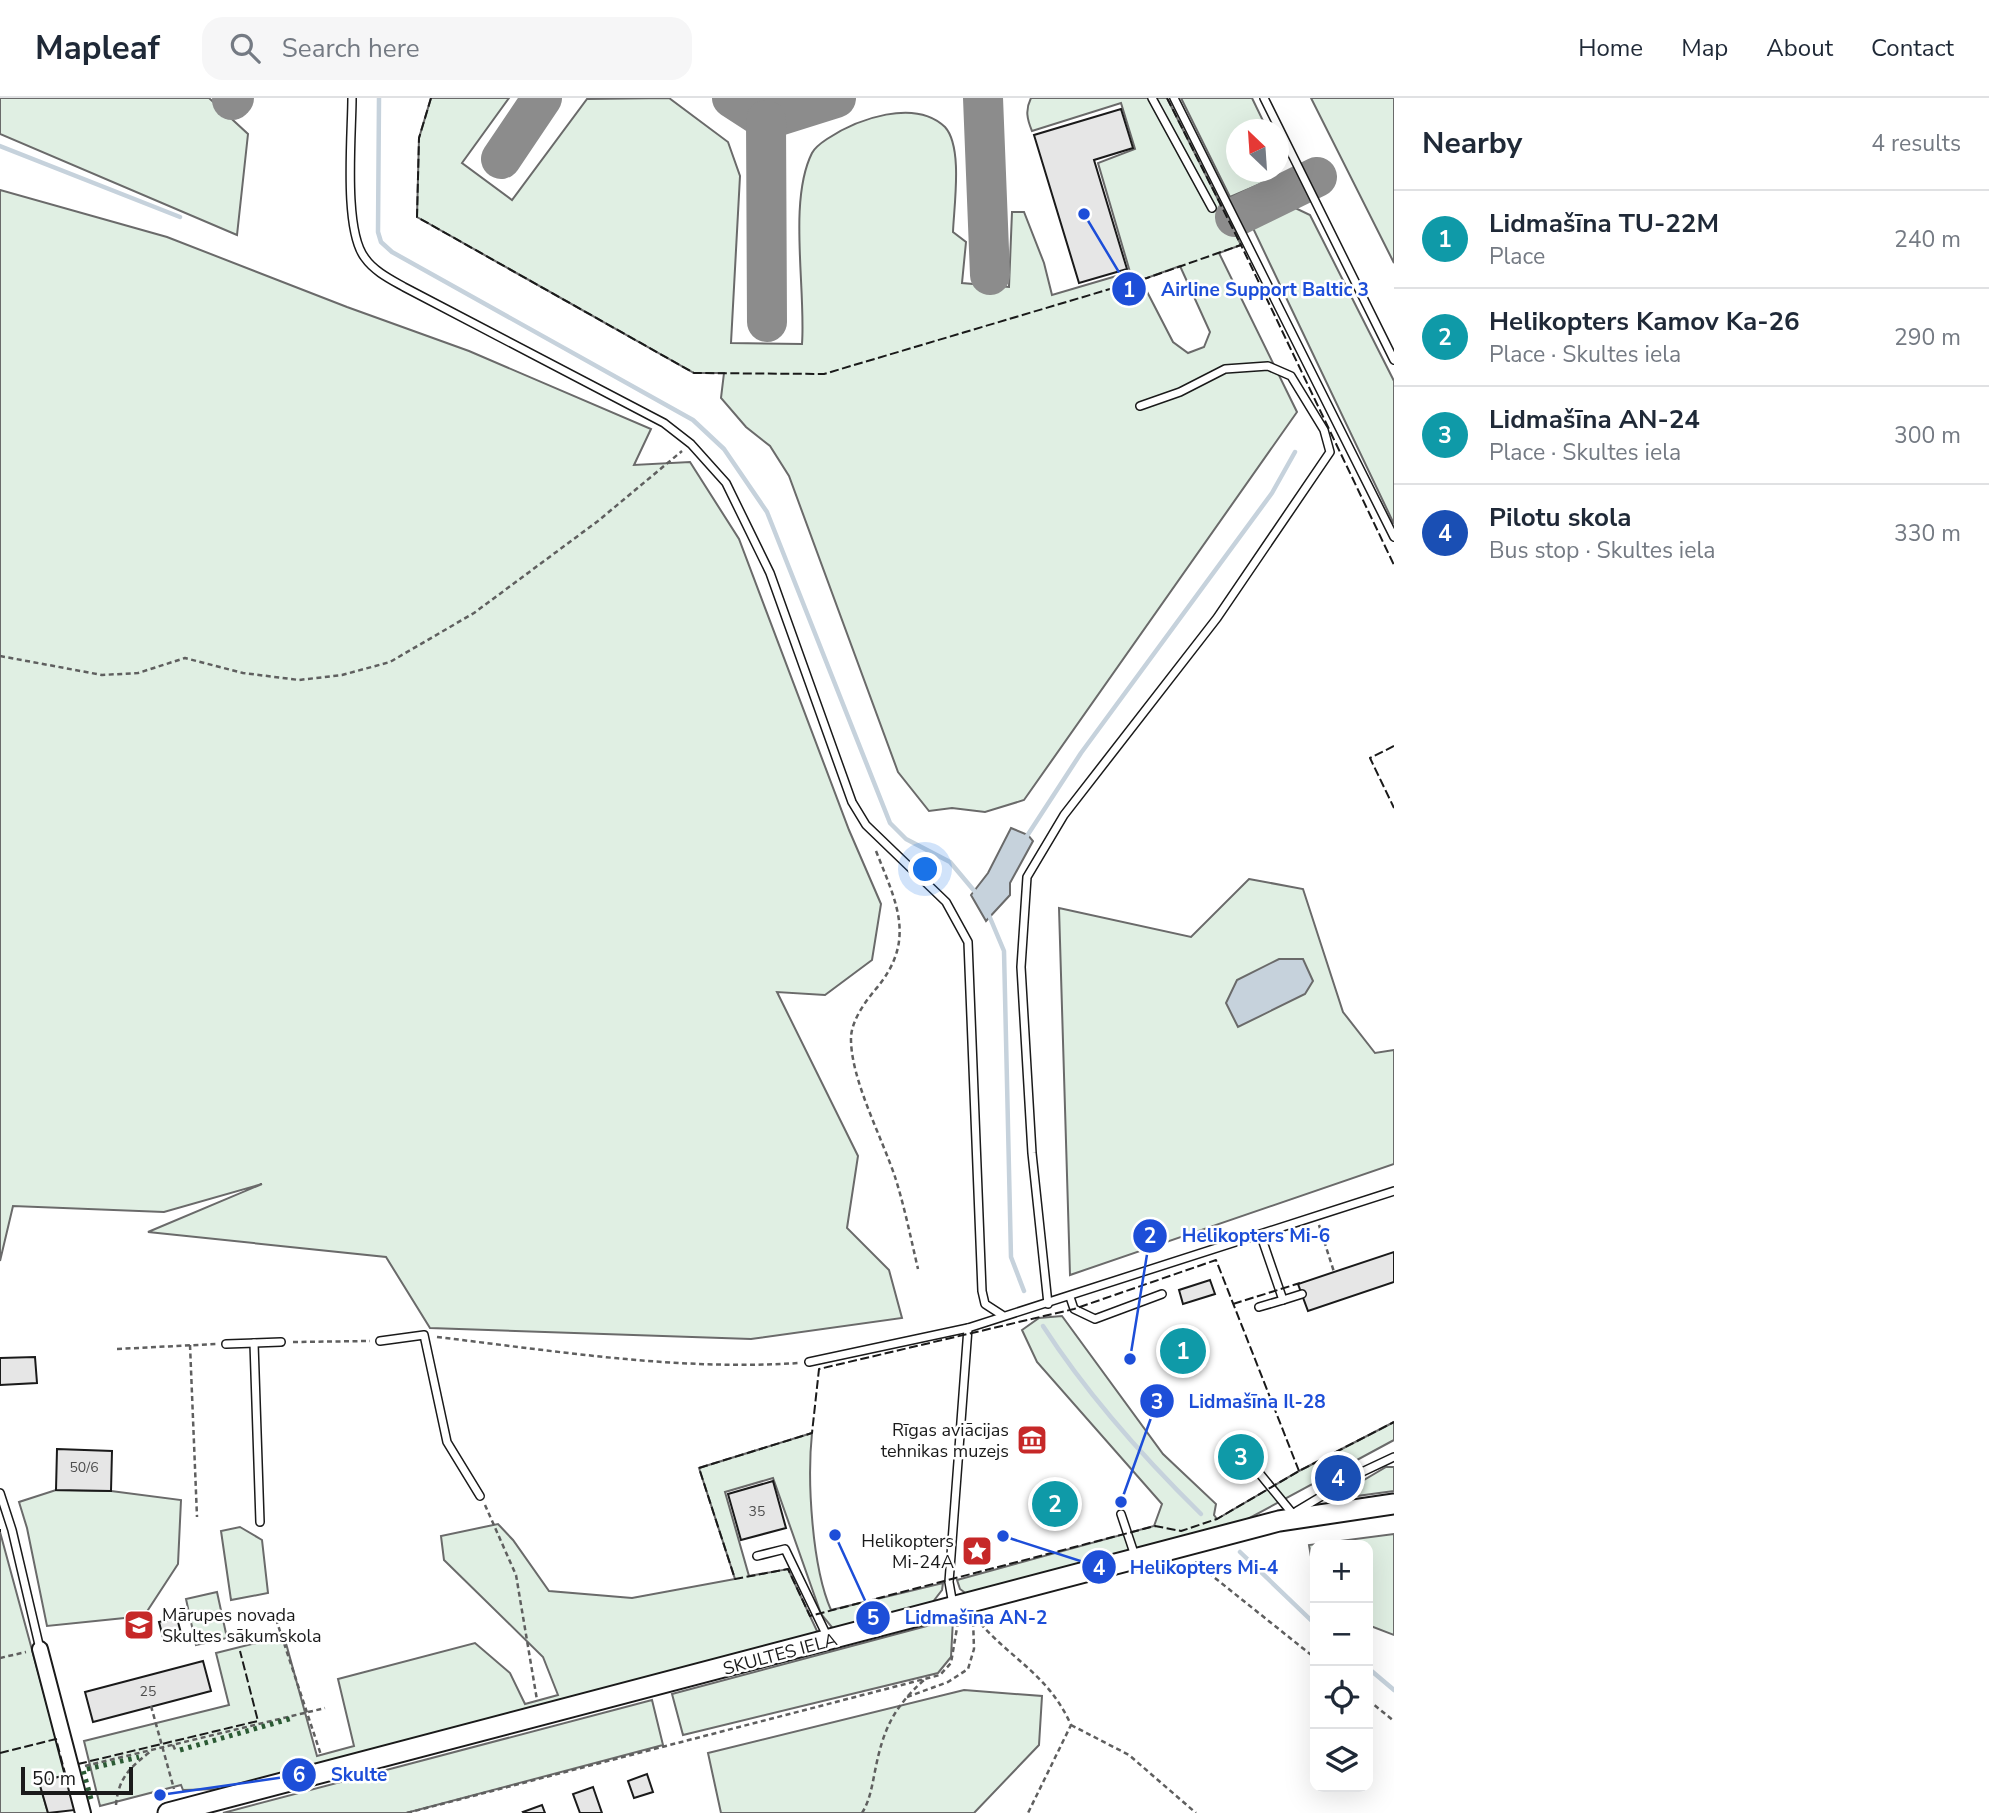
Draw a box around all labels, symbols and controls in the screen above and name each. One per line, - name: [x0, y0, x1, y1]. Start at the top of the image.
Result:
- search box: [202, 17, 692, 80]
- text: Mapleaf: [35, 26, 160, 71]
- icon: search: [226, 29, 264, 67]
- text: Search here: [282, 31, 420, 66]
- text: Home: [1578, 32, 1643, 64]
- text: Map: [1681, 32, 1728, 64]
- text: About: [1766, 32, 1833, 64]
- text: Contact: [1871, 32, 1954, 64]
- north arrow: [1226, 119, 1289, 182]
- text: Nearby: [1422, 123, 1522, 164]
- text: 4 results: [1871, 128, 1961, 159]
- text: Lidmašīna TU-22M: [1489, 206, 1719, 241]
- text: 1: [1438, 224, 1452, 255]
- text: 240 m: [1894, 224, 1961, 255]
- text: Place: [1489, 241, 1545, 272]
- callout: Airline Support Baltic 3: [1112, 269, 1383, 309]
- text: 1: [1123, 276, 1135, 304]
- text: Airline Support Baltic 3: [1161, 277, 1369, 303]
- text: Helikopters Kamov Ka-26: [1489, 304, 1800, 339]
- text: 2: [1438, 322, 1452, 353]
- text: 290 m: [1894, 322, 1961, 353]
- text: Place · Skultes iela: [1489, 339, 1681, 370]
- text: Lidmašīna AN-24: [1489, 402, 1700, 437]
- text: 3: [1438, 420, 1452, 451]
- text: 300 m: [1894, 420, 1961, 451]
- text: Place · Skultes iela: [1489, 437, 1681, 468]
- text: Pilotu skola: [1489, 500, 1632, 535]
- text: 4: [1438, 518, 1452, 549]
- text: 330 m: [1894, 518, 1961, 549]
- text: Bus stop · Skultes iela: [1489, 535, 1715, 566]
- your location: [908, 852, 942, 886]
- callout: Helikopters Mi-6: [1133, 1216, 1344, 1256]
- text: 2: [1144, 1222, 1156, 1250]
- text: Helikopters Mi-6: [1182, 1223, 1330, 1249]
- pin: 1: [1160, 1325, 1206, 1377]
- callout: Lidmašīna Il-28: [1139, 1381, 1339, 1421]
- text: 3: [1151, 1388, 1163, 1416]
- text: Lidmašīna Il-28: [1188, 1389, 1326, 1415]
- place label: Rīgas aviācijas tehnikas muzejs: [881, 1418, 1009, 1463]
- museum icon: Rīgas aviācijas tehnikas muzejs: [1015, 1423, 1049, 1457]
- pin: 3: [1218, 1431, 1264, 1483]
- pin: 4: [1315, 1452, 1361, 1504]
- house number: 50/6: [69, 1458, 99, 1477]
- pin: 2: [1032, 1478, 1078, 1530]
- house number: 35: [749, 1502, 765, 1521]
- place label: Helikopters Mi-24A: [861, 1529, 954, 1574]
- place icon: Helikopters Mi-24A: [960, 1534, 994, 1568]
- map controls: [1310, 1540, 1373, 1792]
- button: +: [1310, 1540, 1373, 1603]
- callout: Helikopters Mi-4: [1081, 1547, 1293, 1587]
- text: 4: [1093, 1554, 1106, 1582]
- text: Helikopters Mi-4: [1130, 1555, 1278, 1581]
- callout: Lidmašīna AN-2: [855, 1598, 1061, 1638]
- place label: Mārupes novada Skultes sākumskola: [162, 1603, 321, 1648]
- button: −: [1310, 1603, 1373, 1666]
- text: 5: [867, 1604, 879, 1632]
- text: Lidmašīna AN-2: [905, 1605, 1047, 1631]
- school or university icon: Mārupes novada Skultes sākumskola: [122, 1608, 156, 1642]
- street label: SKULTES IELA: [720, 1627, 840, 1681]
- button: locate: [1310, 1666, 1373, 1729]
- house number: 25: [140, 1682, 156, 1701]
- button: layers: [1310, 1729, 1373, 1792]
- callout: Skulte: [282, 1755, 401, 1795]
- text: 6: [293, 1761, 305, 1789]
- text: Skulte: [331, 1762, 387, 1788]
- scale bar: [21, 1764, 133, 1796]
- text: 50 m: [32, 1766, 76, 1792]

